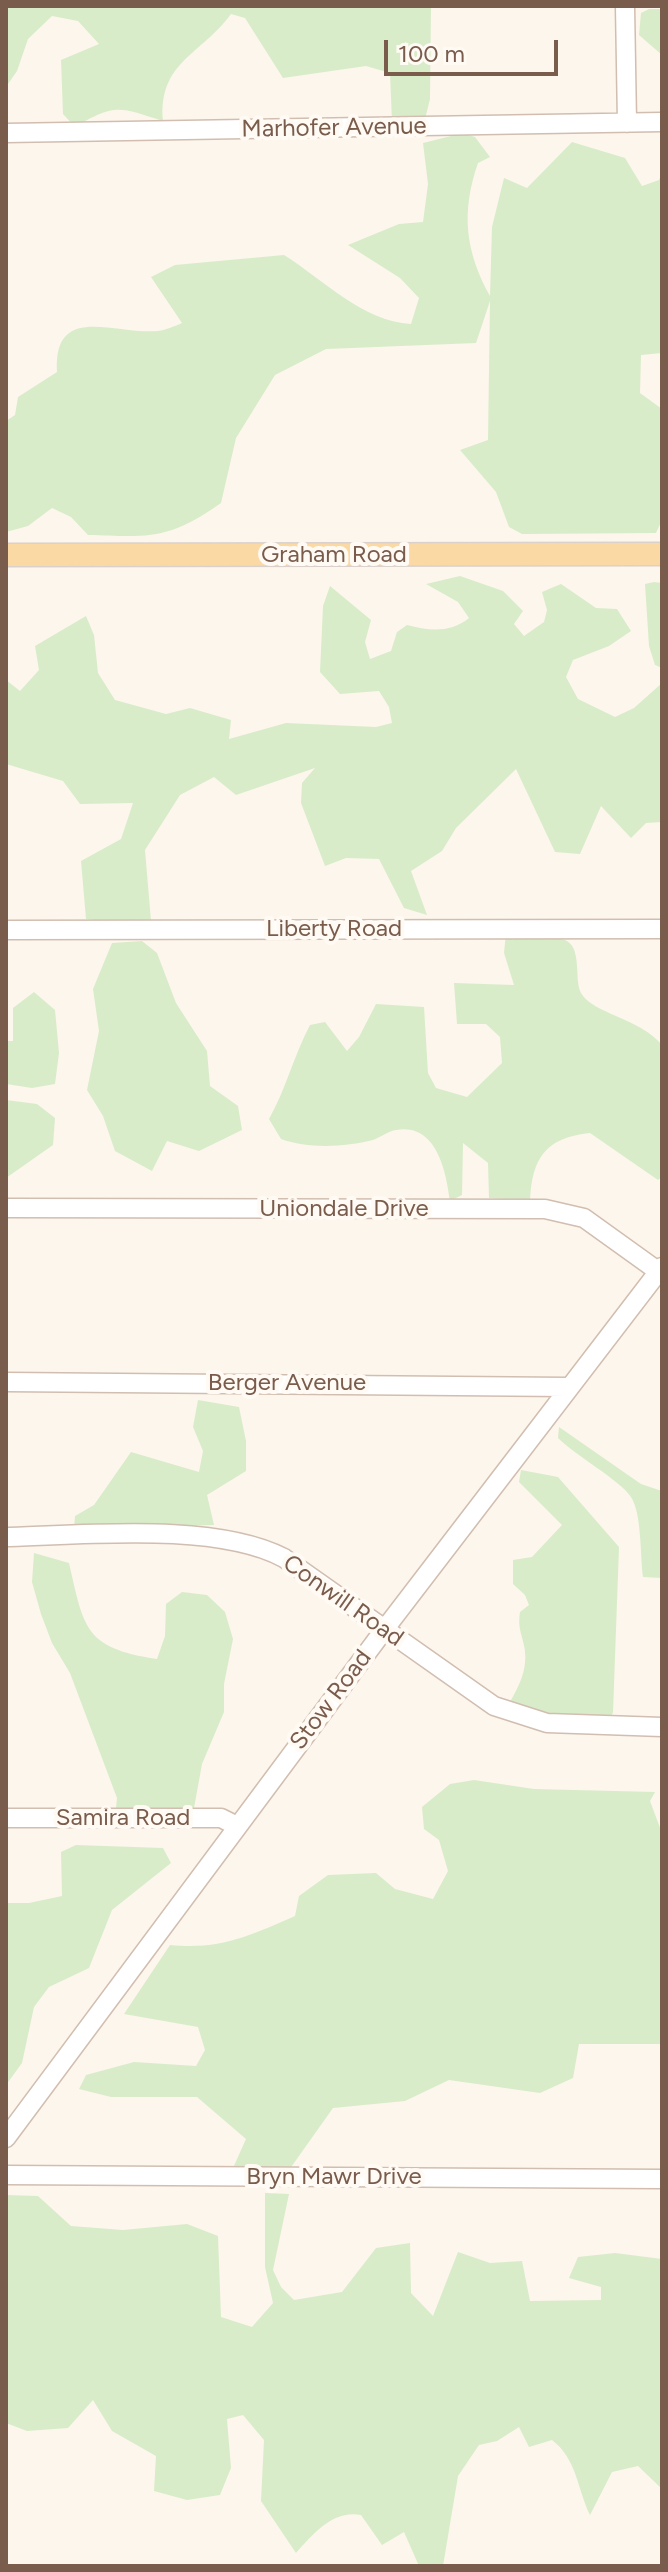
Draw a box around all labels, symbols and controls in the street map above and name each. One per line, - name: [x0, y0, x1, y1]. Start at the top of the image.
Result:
- scale bar: [388, 24, 562, 74]
- text: 100 m: [398, 39, 465, 68]
- street label: Marhofer Avenue: [241, 112, 427, 144]
- street label: Graham Road: [261, 541, 407, 569]
- street label: Liberty Road: [266, 915, 402, 943]
- street label: Uniondale Drive: [259, 1195, 429, 1223]
- street label: Berger Avenue: [208, 1369, 366, 1397]
- street label: Conwill Road: [277, 1549, 409, 1653]
- street label: Stow Road: [284, 1644, 378, 1756]
- street label: Samira Road: [56, 1804, 190, 1832]
- street label: Bryn Mawr Drive: [246, 2163, 422, 2191]

